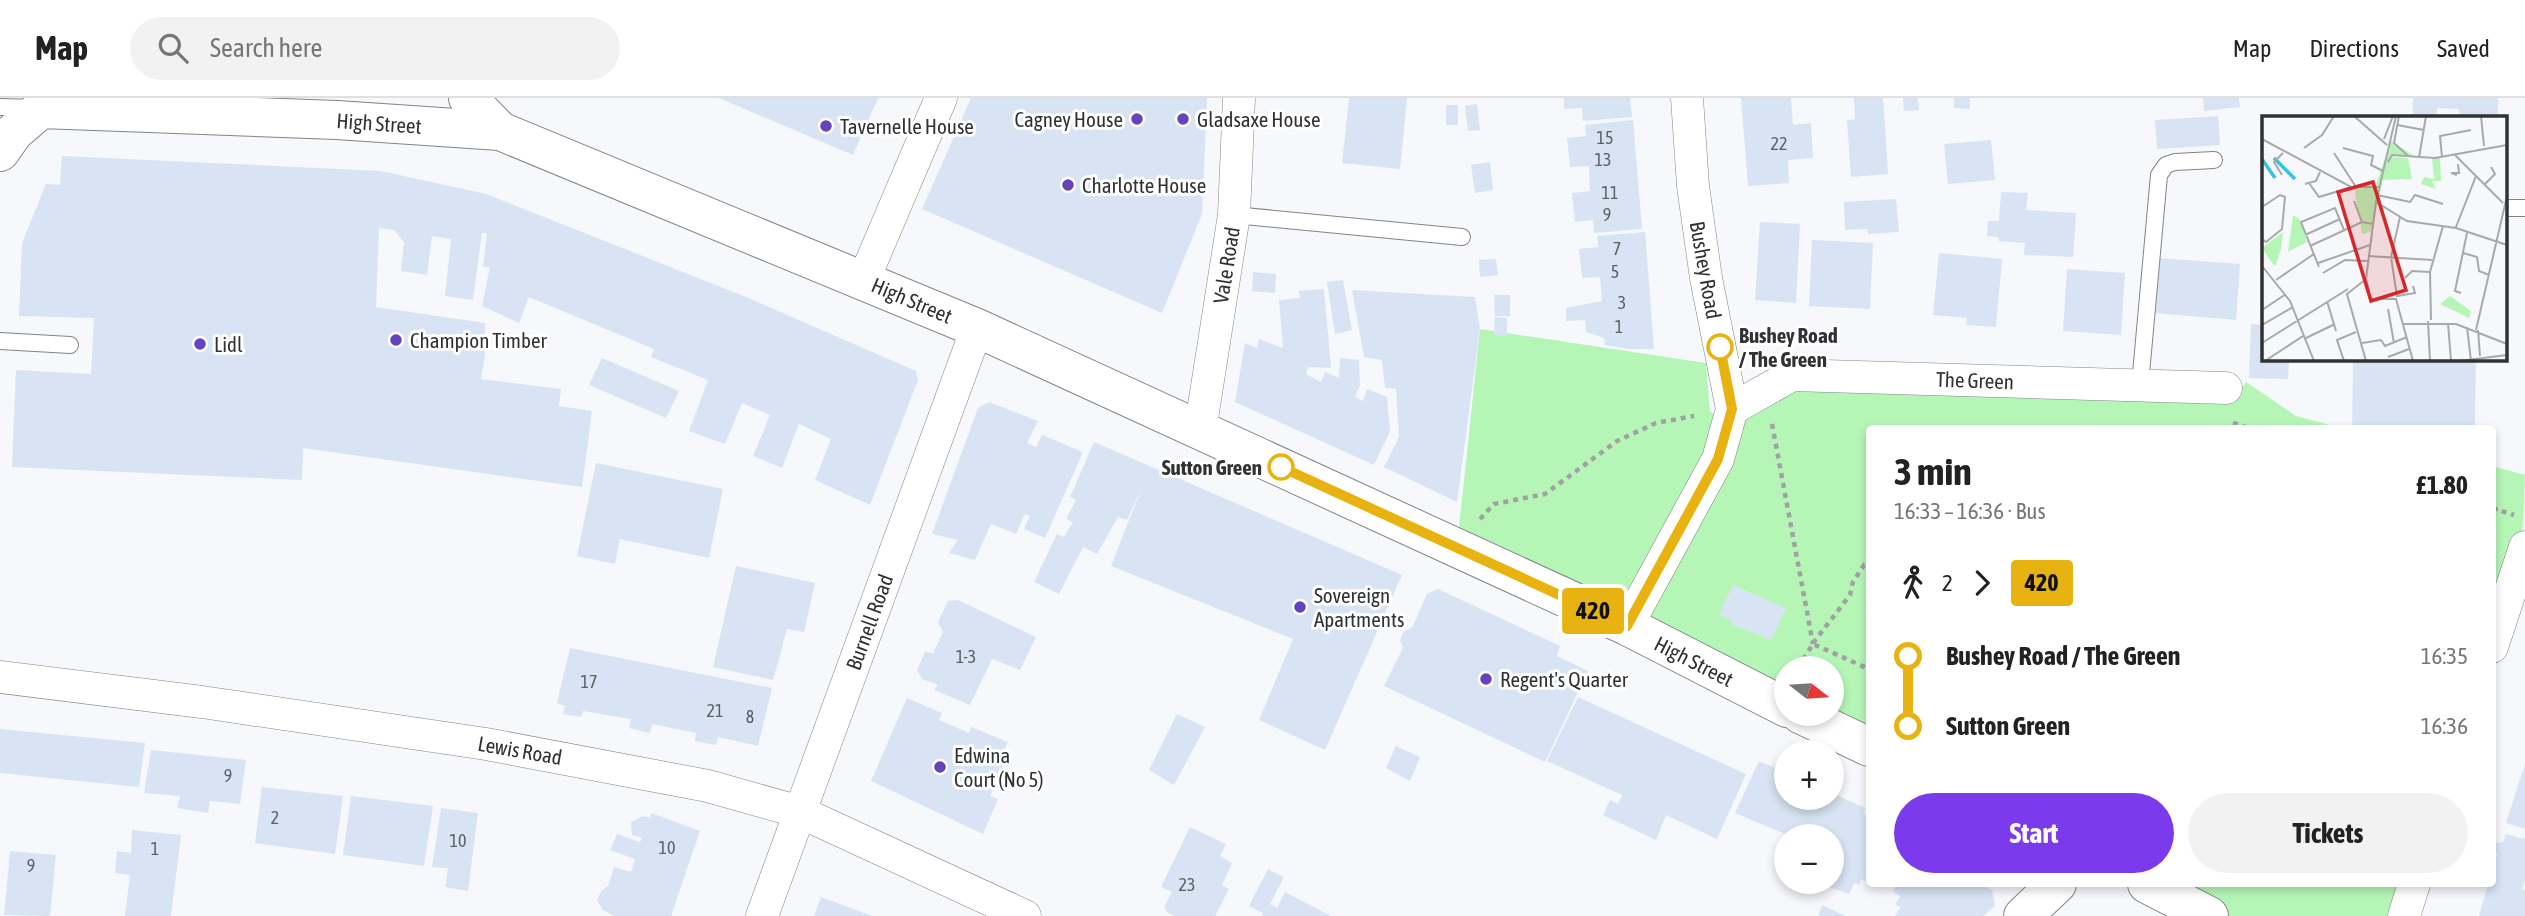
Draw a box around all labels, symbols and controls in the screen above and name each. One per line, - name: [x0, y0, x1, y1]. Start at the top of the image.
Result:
- search box: [130, 17, 620, 80]
- text: Map: [35, 29, 88, 67]
- icon: search: [154, 29, 192, 67]
- text: Search here: [210, 33, 322, 63]
- text: Map: [2233, 35, 2271, 62]
- text: Directions: [2309, 35, 2399, 62]
- text: Saved: [2437, 35, 2490, 62]
- place label: Cagney House: [1015, 107, 1123, 131]
- place label: Gladsaxe House: [1197, 107, 1320, 131]
- street label: High Street: [336, 108, 422, 138]
- marker: Cagney House: [1129, 111, 1145, 127]
- marker: Gladsaxe House: [1175, 111, 1191, 127]
- place label: Tavernelle House: [840, 114, 974, 138]
- inset map: [2262, 116, 2508, 360]
- marker: Tavernelle House: [818, 118, 834, 134]
- house number: 15: [1597, 127, 1613, 148]
- house number: 22: [1771, 133, 1787, 154]
- house number: 13: [1595, 149, 1611, 170]
- place label: Charlotte House: [1082, 173, 1206, 197]
- marker: Charlotte House: [1060, 177, 1076, 193]
- house number: 11: [1602, 182, 1618, 203]
- house number: 9: [1603, 204, 1611, 225]
- street label: Bushey Road: [1686, 219, 1726, 321]
- street label: Vale Road: [1208, 225, 1244, 305]
- house number: 7: [1613, 238, 1621, 259]
- house number: 5: [1611, 261, 1619, 282]
- street label: High Street: [868, 272, 956, 328]
- house number: 3: [1618, 292, 1626, 313]
- house number: 1: [1615, 316, 1623, 337]
- place label: Bushey Road / The Green: [1739, 323, 1838, 371]
- place label: Champion Timber: [410, 328, 547, 352]
- place label: Lidl: [214, 332, 243, 356]
- marker: Champion Timber: [388, 332, 404, 348]
- marker: Bushey Road / The Green: [1707, 334, 1733, 360]
- marker: Lidl: [192, 336, 208, 352]
- street label: The Green: [1936, 367, 2014, 393]
- text: 3 min: [1894, 450, 1972, 493]
- marker: Sutton Green: [1268, 454, 1294, 480]
- place label: Sutton Green: [1162, 455, 1262, 479]
- text: £1.80: [2416, 470, 2468, 500]
- text: 16:33 – 16:36 · Bus: [1894, 498, 2046, 524]
- icon: walk: [1894, 564, 1932, 602]
- icon: forward: [1963, 564, 2001, 602]
- text: 420: [2025, 569, 2059, 596]
- text: 2: [1942, 570, 1953, 596]
- street label: Burnell Road: [841, 571, 897, 673]
- place label: Sovereign Apartments: [1314, 583, 1404, 631]
- line badge: 420: [1553, 588, 1633, 634]
- text: 420: [1576, 597, 1610, 624]
- marker: Sovereign Apartments: [1292, 599, 1308, 615]
- street label: High Street: [1651, 631, 1737, 691]
- text: Bushey Road / The Green: [1946, 641, 2180, 671]
- text: 16:35: [2421, 643, 2468, 669]
- house number: 1-3: [956, 646, 976, 667]
- north arrow: [1774, 656, 1844, 726]
- map controls: [1774, 656, 1844, 894]
- place label: Regent's Quarter: [1500, 667, 1629, 691]
- house number: 17: [581, 671, 597, 692]
- marker: Regent's Quarter: [1478, 671, 1494, 687]
- house number: 21: [707, 700, 723, 721]
- house number: 8: [746, 706, 754, 727]
- text: Sutton Green: [1946, 711, 2070, 741]
- text: 16:36: [2421, 713, 2468, 739]
- street label: Lewis Road: [476, 731, 564, 769]
- button: +: [1774, 740, 1844, 810]
- place label: Edwina Court (No 5): [954, 743, 1043, 791]
- marker: Edwina Court (No 5): [932, 759, 948, 775]
- house number: 9: [224, 765, 232, 786]
- button: Start: [1894, 793, 2174, 873]
- button: Tickets: [2188, 793, 2468, 873]
- house number: 2: [271, 807, 279, 828]
- button: −: [1774, 824, 1844, 894]
- house number: 10: [450, 830, 466, 851]
- house number: 10: [659, 837, 675, 858]
- house number: 1: [151, 838, 159, 859]
- house number: 9: [27, 855, 35, 876]
- house number: 23: [1179, 874, 1195, 895]

